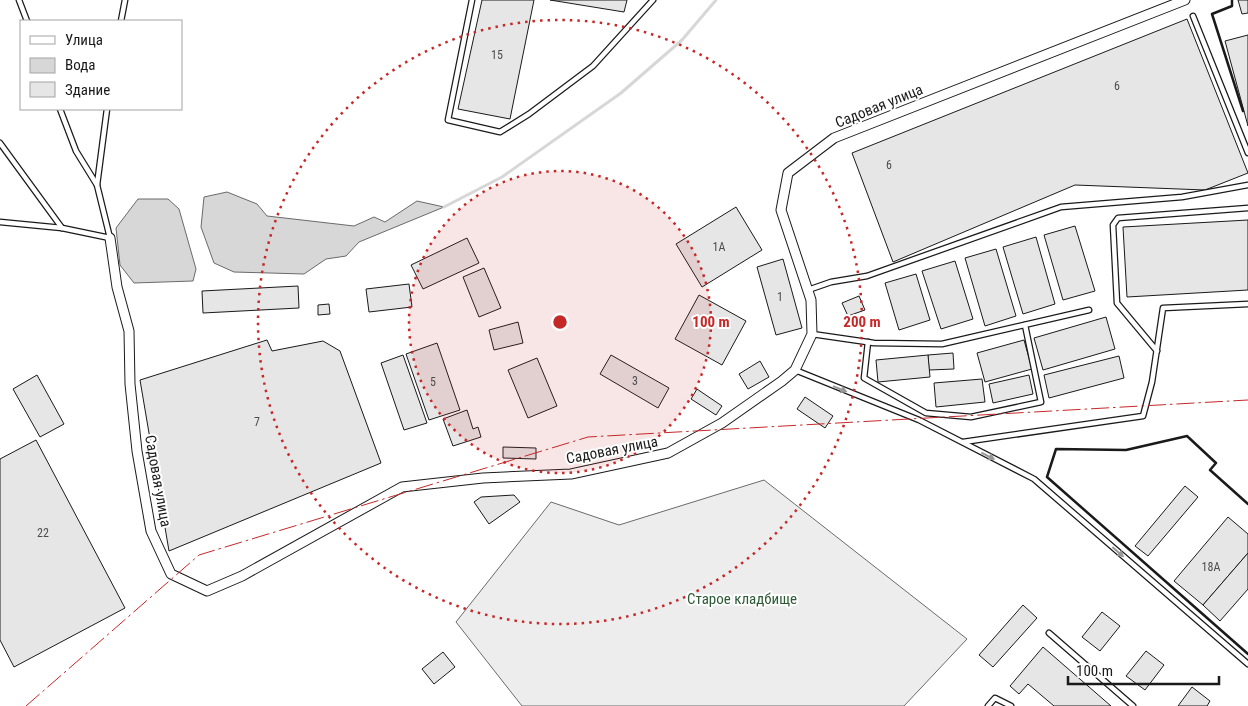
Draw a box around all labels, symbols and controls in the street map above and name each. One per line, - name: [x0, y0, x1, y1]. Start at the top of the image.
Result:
- legend: [20, 20, 182, 110]
- text: Улица: [65, 31, 103, 49]
- house number: 15: [491, 48, 503, 62]
- text: Вода: [65, 56, 95, 74]
- house number: 6: [1114, 79, 1120, 93]
- street label: Садовая улица: [833, 80, 925, 132]
- text: Здание: [65, 81, 110, 99]
- house number: 6: [886, 158, 892, 172]
- house number: 1А: [713, 240, 726, 254]
- house number: 1: [777, 290, 783, 304]
- centre of rings: [551, 313, 569, 331]
- text: 100 m: [692, 313, 730, 331]
- text: 200 m: [843, 313, 881, 331]
- house number: 3: [632, 374, 638, 388]
- house number: 5: [430, 375, 436, 389]
- one-way arrow: [833, 385, 848, 393]
- house number: 7: [254, 415, 260, 429]
- street label: Садовая улица: [565, 432, 659, 468]
- street label: Садовая улица: [141, 434, 175, 528]
- one-way arrow: [981, 452, 996, 460]
- house number: 22: [37, 526, 49, 540]
- one-way arrow: [1112, 546, 1124, 557]
- house number: 18А: [1202, 560, 1220, 574]
- park label: Старое кладбище: [687, 590, 797, 608]
- scale bar: [1068, 654, 1219, 686]
- text: 100 m: [1076, 662, 1113, 680]

